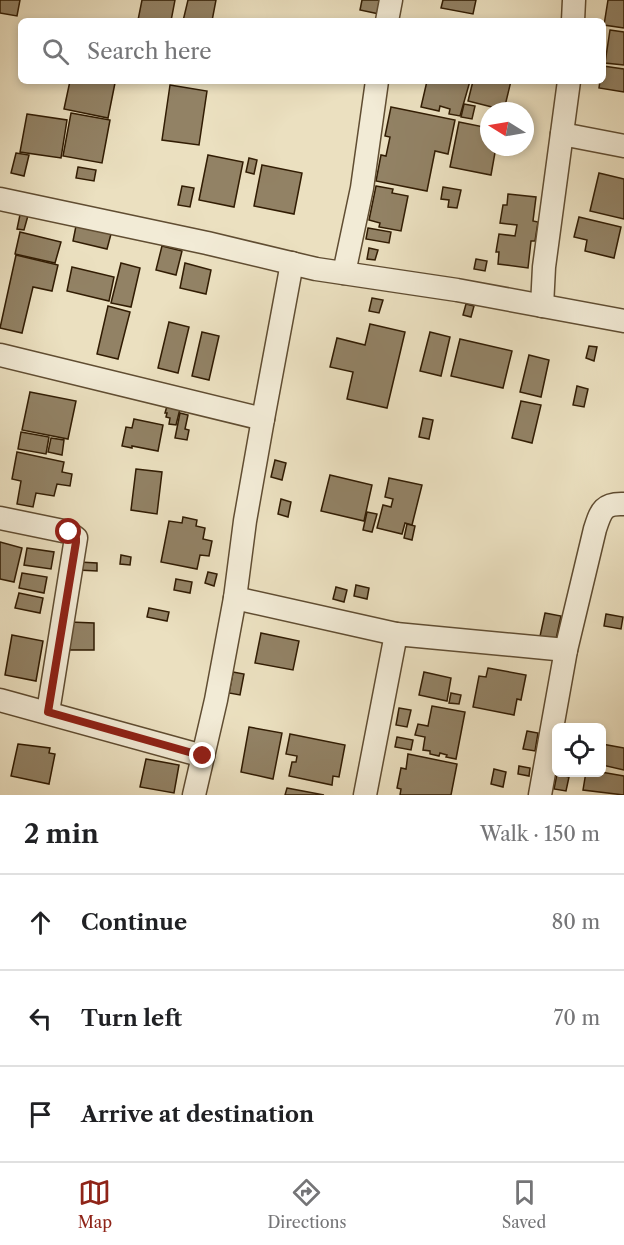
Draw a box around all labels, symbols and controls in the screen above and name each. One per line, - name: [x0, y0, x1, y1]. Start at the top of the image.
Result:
- search box: [18, 18, 606, 84]
- icon: search: [39, 35, 72, 68]
- text: Search here: [87, 38, 212, 65]
- north arrow: [480, 102, 534, 156]
- route start: [55, 518, 81, 544]
- map controls: [552, 723, 606, 777]
- button: locate: [552, 723, 606, 777]
- route end: [189, 742, 215, 768]
- text: 2 min: [24, 818, 99, 850]
- text: Walk · 150 m: [480, 822, 600, 846]
- icon: ahead: [24, 906, 57, 939]
- text: Continue: [81, 909, 187, 936]
- text: 80 m: [552, 910, 600, 934]
- icon: left: [24, 1002, 57, 1035]
- text: Turn left: [81, 1005, 182, 1032]
- text: 70 m: [554, 1006, 600, 1030]
- icon: arrive: [24, 1098, 57, 1131]
- text: Arrive at destination: [81, 1101, 314, 1128]
- tab: Map: [78, 1176, 112, 1232]
- tab: Directions: [267, 1176, 346, 1232]
- tab: Saved: [502, 1176, 546, 1232]

